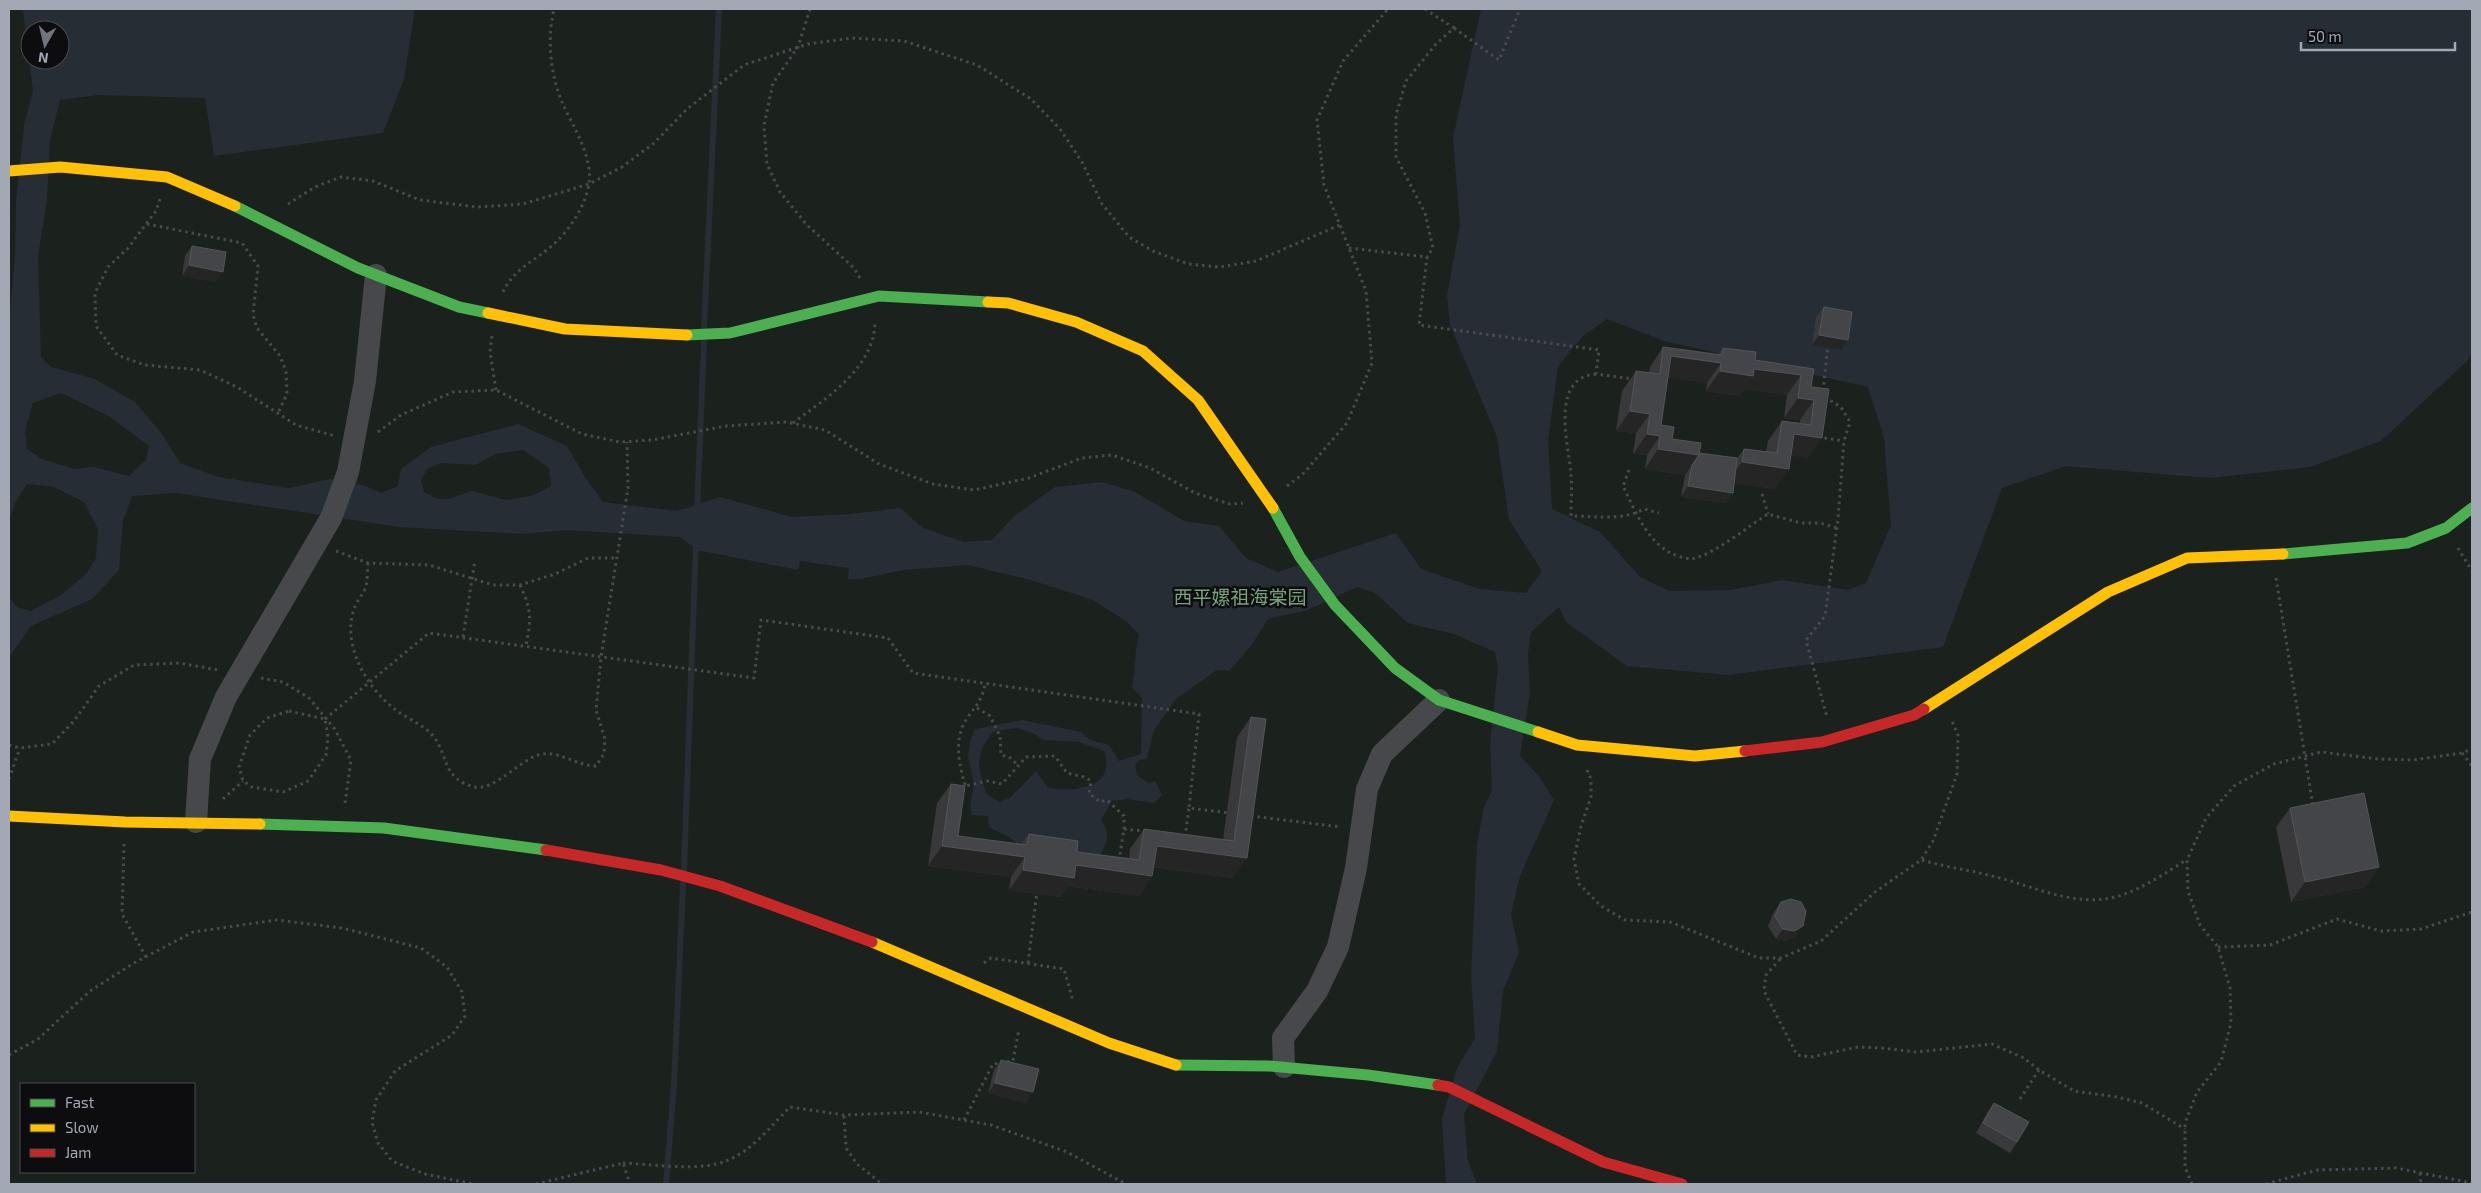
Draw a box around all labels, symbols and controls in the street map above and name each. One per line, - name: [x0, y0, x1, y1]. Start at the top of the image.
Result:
- north arrow: [20, 20, 70, 70]
- scale bar: [2301, 20, 2455, 52]
- text: 50 m: [2308, 27, 2342, 45]
- text: N: [37, 49, 49, 67]
- park label: 西平嫘祖海棠园: [1173, 585, 1307, 608]
- legend: [20, 1083, 195, 1173]
- text: Fast: [65, 1093, 95, 1111]
- text: Slow: [65, 1118, 99, 1136]
- text: Jam: [65, 1143, 91, 1161]

